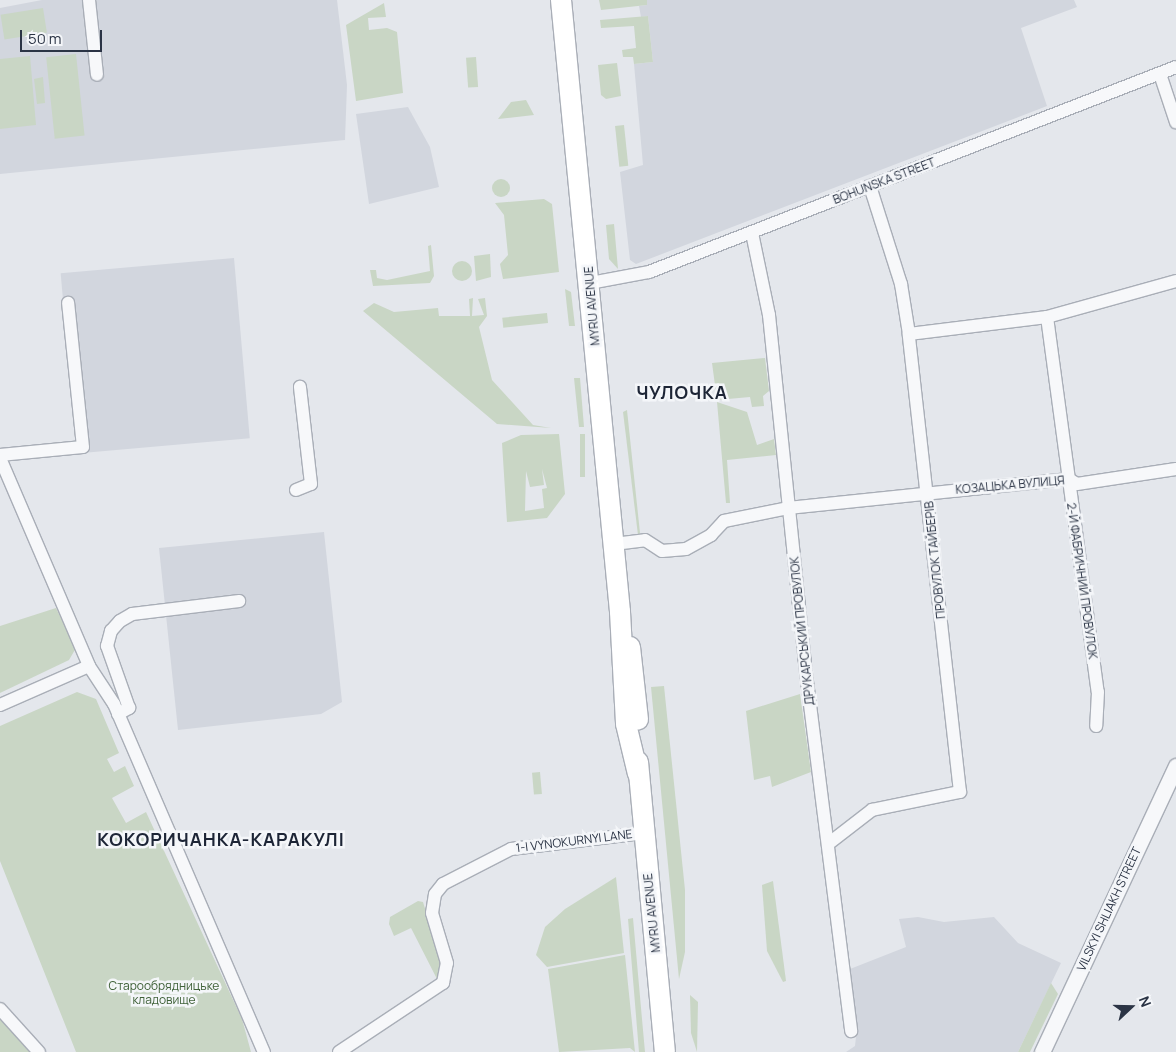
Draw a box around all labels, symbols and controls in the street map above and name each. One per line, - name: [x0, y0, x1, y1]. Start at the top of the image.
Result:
- scale bar: [22, 20, 105, 52]
- text: 50 m: [28, 28, 62, 49]
- street label: BOHUNSKA STREET: [831, 155, 937, 207]
- street label: MYRU AVENUE: [581, 266, 603, 346]
- district label: ЧУЛОЧКА: [635, 381, 729, 403]
- street label: КОЗАЦЬКА ВУЛИЦЯ: [955, 473, 1065, 497]
- street label: ПРОВУЛОК ТАЙБЕРІВ: [922, 500, 948, 620]
- street label: 2-Й ФАБРИЧНИЙ ПРОВУЛОК: [1064, 502, 1100, 660]
- street label: ДРУКАРСЬКИЙ ПРОВУЛОК: [787, 556, 817, 706]
- street label: 1-I VYNOKURNYI LANE: [515, 827, 633, 855]
- district label: КОКОРИЧАНКА-КАРАКУЛІ: [94, 828, 348, 850]
- street label: VILSKYI SHLIAKH STREET: [1074, 845, 1144, 973]
- street label: MYRU AVENUE: [641, 873, 663, 953]
- park label: Старообрядницьке кладовище: [109, 979, 219, 1007]
- north arrow: [1106, 982, 1156, 1032]
- text: N: [1135, 993, 1156, 1010]

